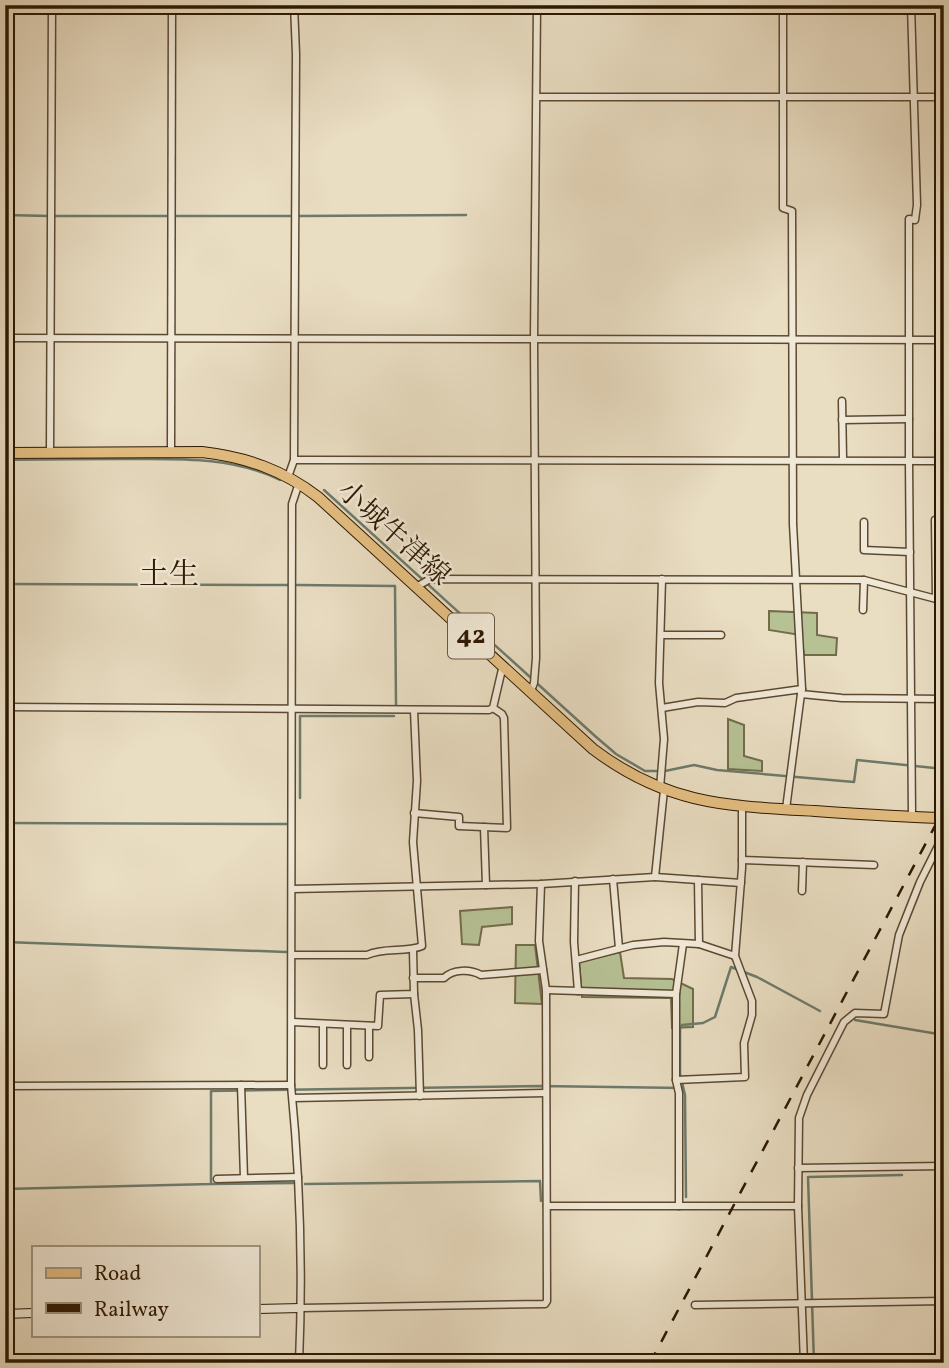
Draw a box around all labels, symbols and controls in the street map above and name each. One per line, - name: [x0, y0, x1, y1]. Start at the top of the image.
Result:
- street label: 小城牛津線: [328, 473, 458, 595]
- district label: 土生: [139, 555, 199, 597]
- road number: 42: [448, 614, 494, 658]
- legend: [32, 1246, 259, 1336]
- text: Road: [94, 1260, 141, 1289]
- text: Railway: [94, 1296, 170, 1325]

